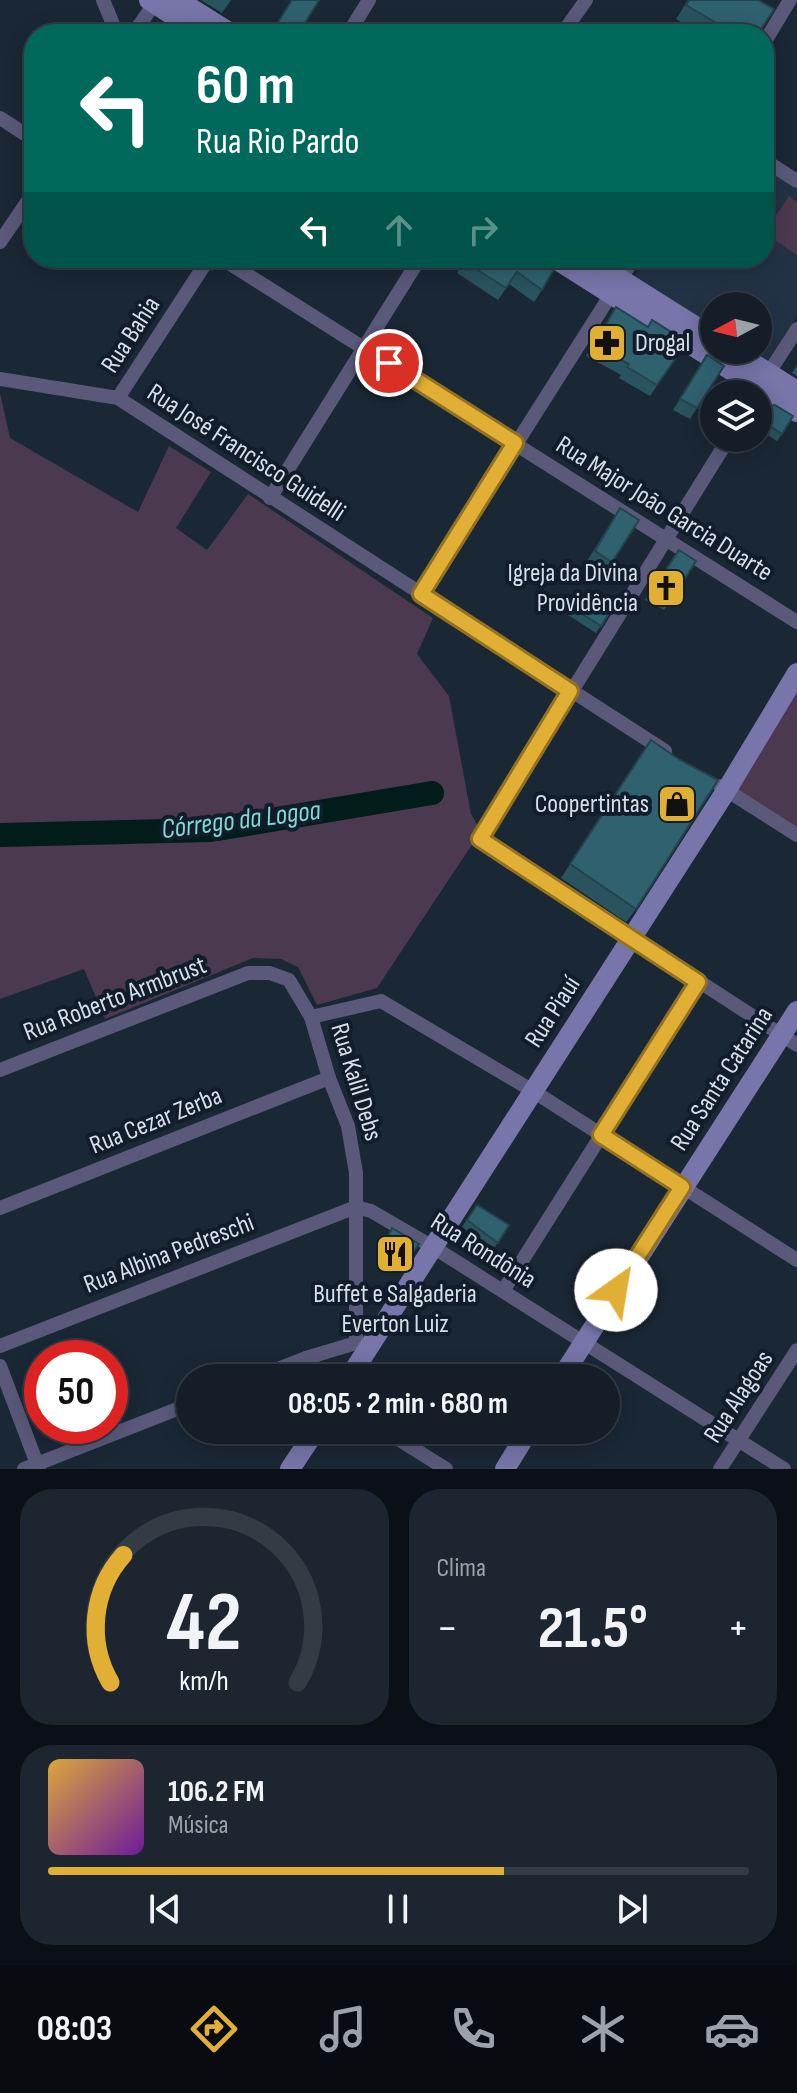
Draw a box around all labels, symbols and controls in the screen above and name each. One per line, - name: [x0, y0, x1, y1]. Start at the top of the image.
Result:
- text: 60 m: [196, 53, 295, 120]
- icon: left: [64, 56, 168, 160]
- text: Rua Rio Pardo: [196, 121, 360, 164]
- icon: left: [293, 208, 337, 252]
- icon: ahead: [377, 208, 421, 252]
- icon: right: [461, 208, 505, 252]
- street label: Rua Bahia: [95, 291, 167, 379]
- north arrow: [700, 292, 772, 364]
- map controls: [700, 292, 772, 452]
- pharmacy icon: Drogal: [586, 322, 628, 364]
- place label: Drogal: [635, 328, 690, 359]
- pin: [355, 329, 423, 397]
- icon: arrive: [367, 341, 411, 385]
- street label: Rua José Francisco Guidelli: [141, 377, 351, 529]
- button: layers: [700, 380, 772, 452]
- street label: Rua Major João Garcia Duarte: [550, 430, 778, 588]
- place label: Igreja da Divina Providência: [507, 558, 638, 619]
- church icon: Igreja da Divina Providência: [645, 567, 687, 609]
- shop icon: Coopertintas: [656, 783, 698, 825]
- place label: Coopertintas: [535, 789, 649, 820]
- water label: Córrego da Logoa: [159, 794, 323, 846]
- street label: Rua Roberto Armbrust: [19, 950, 211, 1048]
- street label: Rua Piauí: [519, 970, 587, 1053]
- street label: Rua Santa Catarina: [664, 1001, 780, 1157]
- street label: Rua Kalil Debs: [323, 1020, 389, 1144]
- street label: Rua Cezar Zerba: [85, 1080, 227, 1162]
- street label: Rua Albina Pedreschi: [80, 1207, 258, 1301]
- street label: Rua Rondônia: [425, 1207, 541, 1295]
- restaurant icon: Buffet e Salgaderia Everton Luiz: [374, 1233, 416, 1275]
- position arrow: [574, 1248, 658, 1332]
- place label: Buffet e Salgaderia Everton Luiz: [313, 1279, 477, 1340]
- speed limit sign: 50: [24, 1340, 128, 1444]
- street label: Rua Alagoas: [698, 1345, 780, 1449]
- text: 08:05 · 2 min · 680 m: [288, 1386, 508, 1422]
- text: Clima: [437, 1553, 486, 1584]
- text: 42: [167, 1574, 242, 1674]
- text: 21.5°: [538, 1593, 648, 1665]
- text: −: [437, 1602, 458, 1655]
- text: +: [727, 1602, 749, 1655]
- text: km/h: [180, 1664, 229, 1699]
- text: 106.2 FM: [168, 1774, 265, 1810]
- text: Música: [168, 1810, 229, 1841]
- icon: previous: [143, 1887, 187, 1931]
- icon: pause: [376, 1887, 420, 1931]
- icon: next: [610, 1887, 654, 1931]
- icon: directions: [186, 2001, 242, 2057]
- icon: music: [315, 2001, 371, 2057]
- icon: phone: [445, 2001, 501, 2057]
- icon: climate: [575, 2001, 631, 2057]
- icon: car: [704, 2001, 760, 2057]
- text: 08:03: [37, 2008, 112, 2051]

